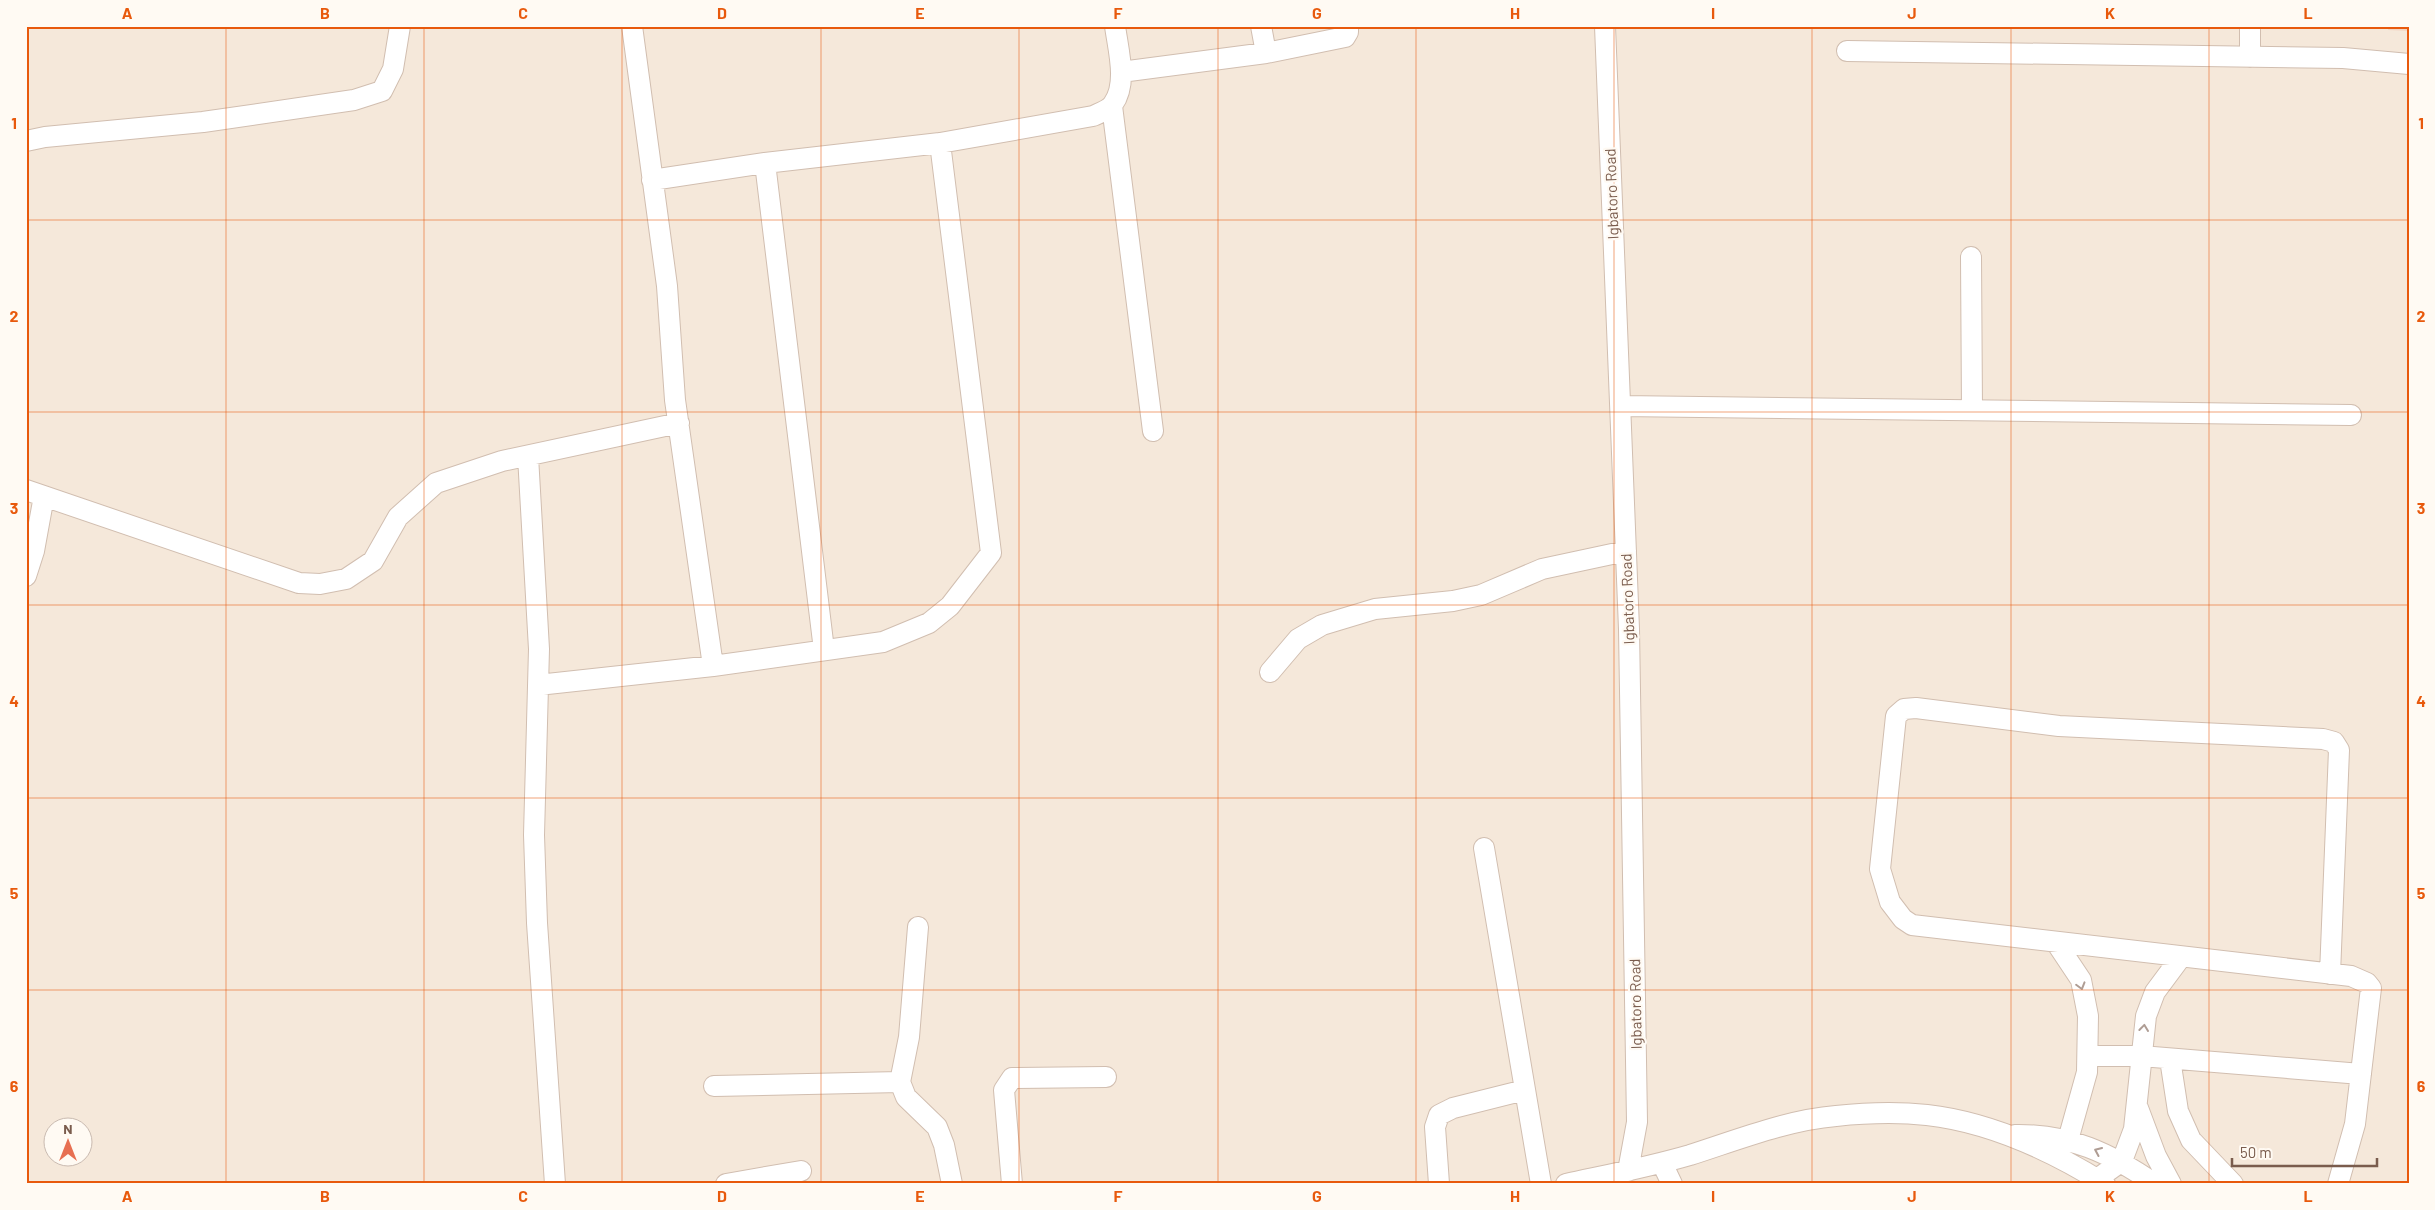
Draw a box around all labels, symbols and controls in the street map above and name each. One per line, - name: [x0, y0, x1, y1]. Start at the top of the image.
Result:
- text: A: [122, 3, 133, 22]
- text: B: [320, 3, 330, 22]
- text: C: [518, 3, 528, 22]
- text: D: [717, 3, 727, 22]
- text: E: [915, 3, 925, 22]
- text: F: [1114, 3, 1123, 22]
- text: G: [1312, 3, 1322, 22]
- text: H: [1510, 3, 1520, 22]
- text: I: [1711, 3, 1715, 22]
- text: J: [1907, 3, 1917, 22]
- text: K: [2105, 3, 2115, 22]
- text: L: [2303, 3, 2313, 22]
- text: 1: [11, 113, 17, 132]
- text: 1: [2418, 113, 2424, 132]
- street label: Igbatoro Road: [1600, 148, 1622, 240]
- text: 2: [10, 306, 19, 325]
- text: 2: [2417, 306, 2426, 325]
- text: 3: [10, 498, 18, 517]
- text: 3: [2417, 498, 2425, 517]
- street label: Igbatoro Road: [1616, 553, 1638, 645]
- text: 4: [9, 691, 19, 710]
- text: 4: [2416, 691, 2426, 710]
- text: 5: [10, 883, 19, 902]
- text: 5: [2417, 883, 2426, 902]
- street label: Igbatoro Road: [1625, 958, 1645, 1050]
- one-way arrow: [2076, 981, 2086, 989]
- one-way arrow: [2138, 1023, 2149, 1031]
- text: 6: [10, 1076, 19, 1095]
- text: 6: [2417, 1076, 2426, 1095]
- north arrow: [42, 1118, 92, 1168]
- text: N: [63, 1120, 73, 1137]
- scale bar: [2232, 1135, 2378, 1167]
- text: 50 m: [2240, 1143, 2272, 1161]
- one-way arrow: [2094, 1146, 2103, 1157]
- text: A: [122, 1186, 133, 1205]
- text: B: [320, 1186, 330, 1205]
- text: C: [518, 1186, 528, 1205]
- text: D: [717, 1186, 727, 1205]
- text: E: [915, 1186, 925, 1205]
- text: F: [1114, 1186, 1123, 1205]
- text: G: [1312, 1186, 1322, 1205]
- text: H: [1510, 1186, 1520, 1205]
- text: I: [1711, 1186, 1715, 1205]
- text: J: [1907, 1186, 1917, 1205]
- text: K: [2105, 1186, 2115, 1205]
- text: L: [2303, 1186, 2313, 1205]

